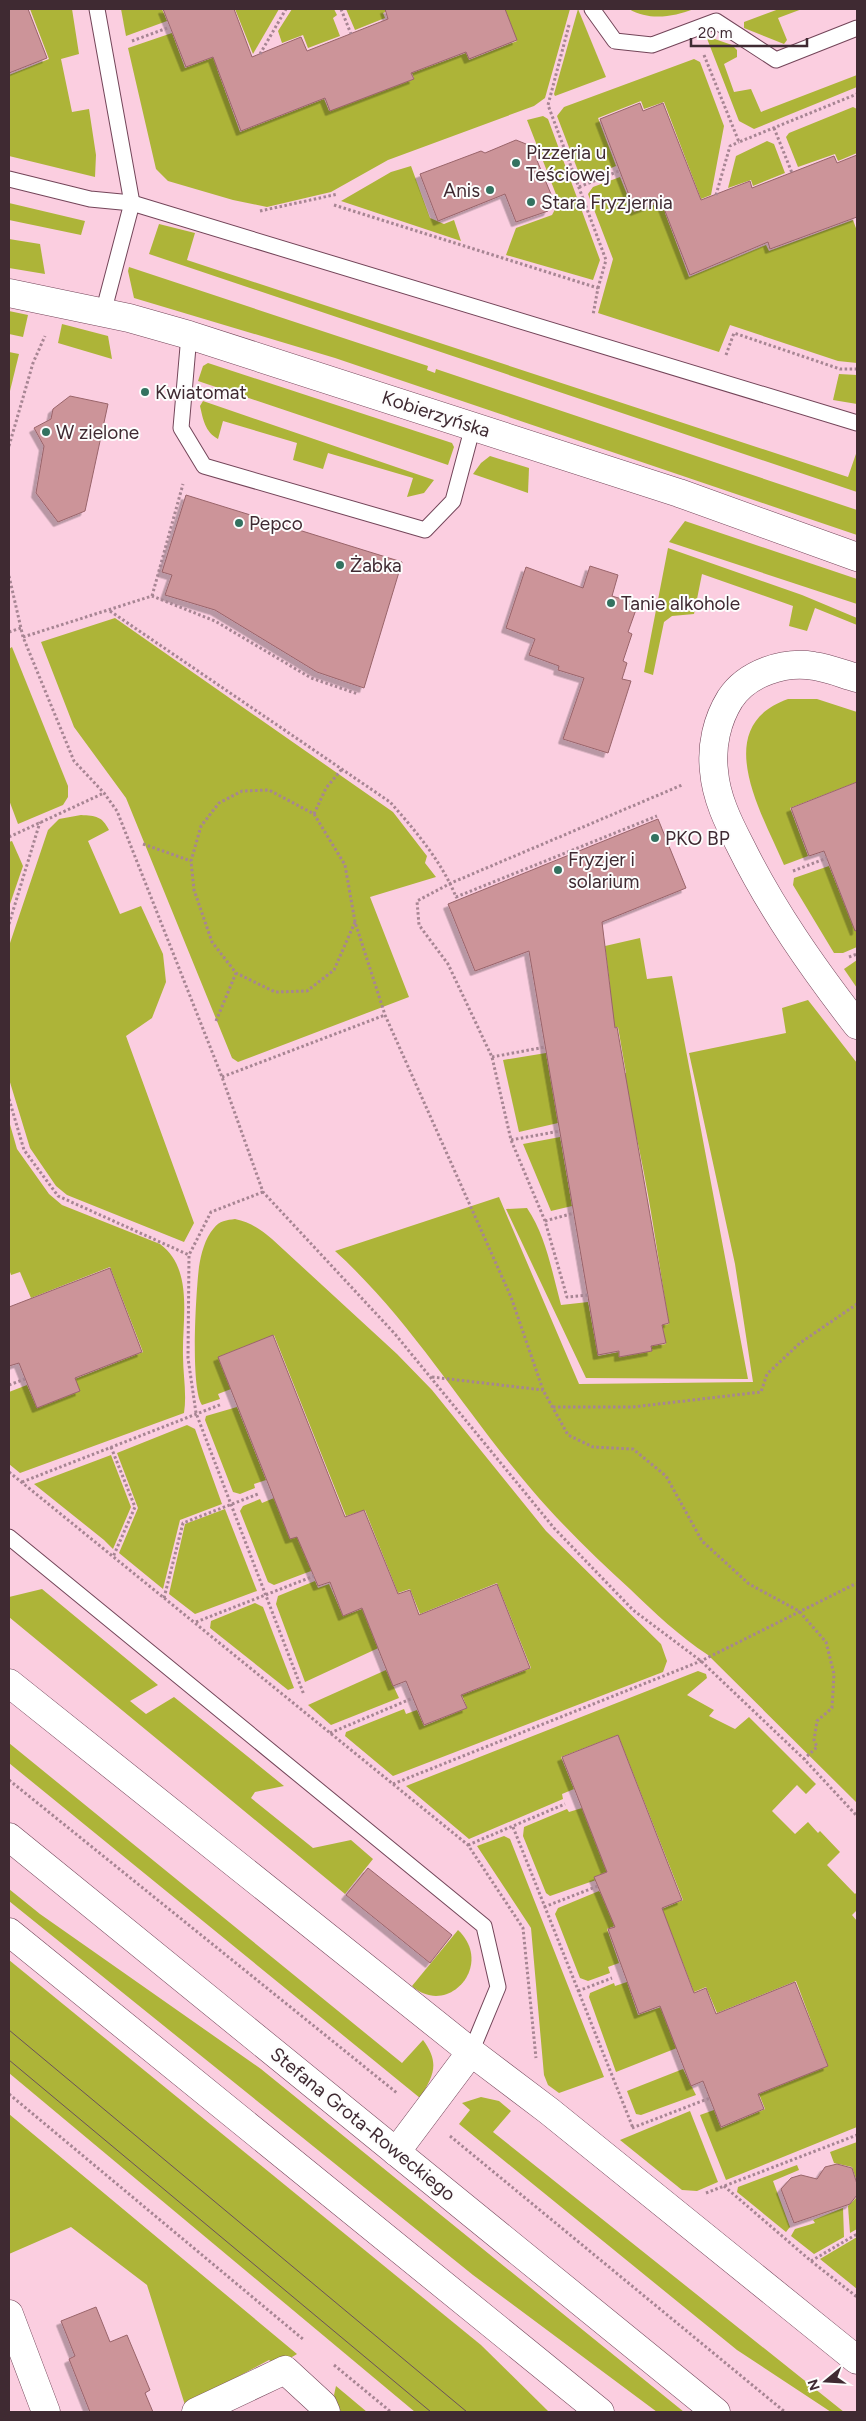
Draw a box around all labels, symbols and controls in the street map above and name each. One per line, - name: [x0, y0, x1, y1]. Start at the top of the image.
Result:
- scale bar: [691, 15, 807, 47]
- text: 20 m: [698, 24, 732, 42]
- place label: Pizzeria u Teściowej: [526, 141, 610, 186]
- marker: Pizzeria u Teściowej: [510, 157, 522, 169]
- place label: Anis: [443, 179, 480, 202]
- marker: Anis: [484, 184, 496, 196]
- place label: Stara Fryzjernia: [541, 191, 673, 214]
- marker: Stara Fryzjernia: [525, 196, 537, 208]
- place label: Kwiatomat: [155, 381, 247, 404]
- marker: Kwiatomat: [139, 386, 151, 398]
- street label: Kobierzyńska: [379, 386, 493, 442]
- place label: W zielone: [56, 421, 139, 444]
- marker: W zielone: [40, 426, 52, 438]
- place label: Pepco: [249, 512, 303, 535]
- marker: Pepco: [233, 517, 245, 529]
- place label: Żabka: [350, 554, 402, 577]
- marker: Żabka: [334, 559, 346, 571]
- place label: Tanie alkohole: [621, 592, 740, 615]
- marker: Tanie alkohole: [605, 597, 617, 609]
- place label: PKO BP: [665, 827, 730, 850]
- marker: PKO BP: [649, 832, 661, 844]
- place label: Fryzjer i solarium: [568, 848, 639, 893]
- marker: Fryzjer i solarium: [552, 864, 564, 876]
- street label: Stefana Grota-Roweckiego: [266, 2042, 460, 2206]
- north arrow: [801, 2356, 851, 2406]
- text: N: [804, 2377, 824, 2393]

